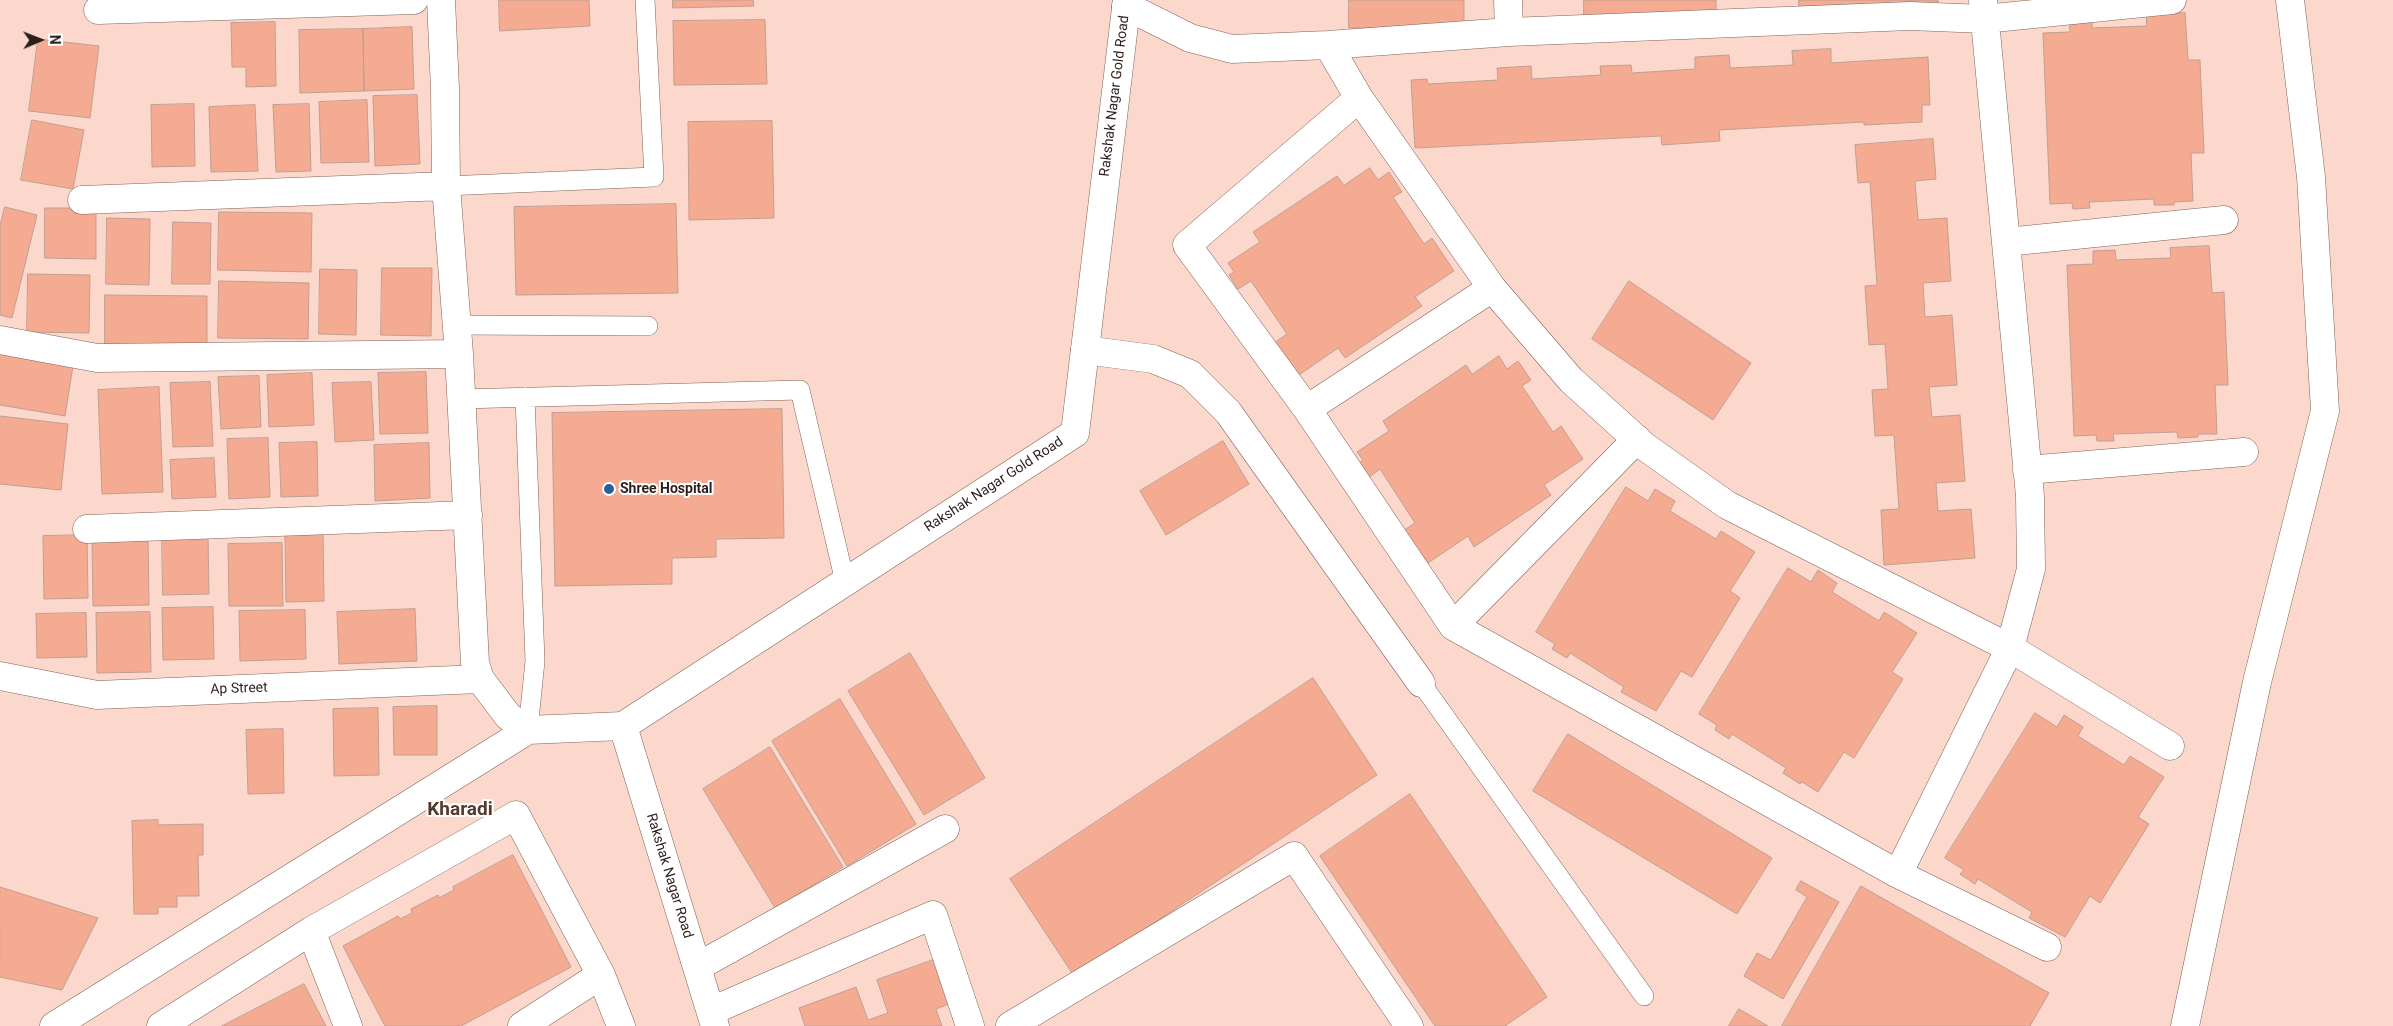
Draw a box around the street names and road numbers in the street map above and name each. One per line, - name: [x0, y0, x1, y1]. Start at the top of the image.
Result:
- street label: Rakshak Nagar Gold Road: [1097, 14, 1133, 178]
- street label: Rakshak Nagar Gold Road: [921, 434, 1067, 536]
- street label: Ap Street: [210, 680, 268, 698]
- street label: Rakshak Nagar Road: [642, 811, 696, 941]

